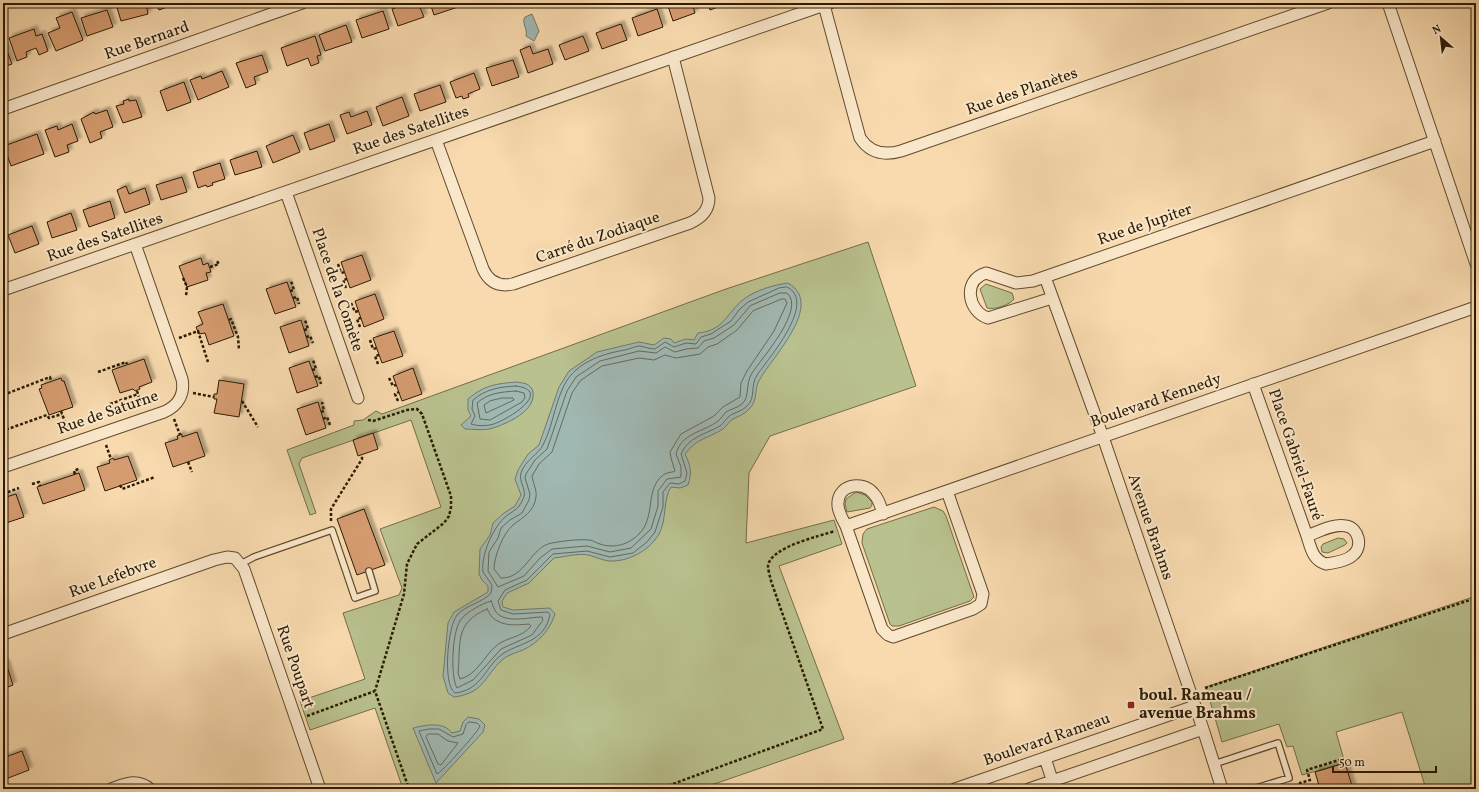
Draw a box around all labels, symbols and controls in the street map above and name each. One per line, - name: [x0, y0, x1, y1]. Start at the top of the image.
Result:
- street label: Rue Bernard: [102, 16, 192, 66]
- north arrow: [1421, 18, 1461, 58]
- text: N: [1430, 22, 1444, 39]
- street label: Rue des Planètes: [963, 63, 1081, 121]
- street label: Rue des Satellites: [350, 101, 472, 161]
- street label: Rue de Jupiter: [1095, 198, 1195, 251]
- street label: Carré du Zodiaque: [533, 206, 663, 270]
- street label: Rue des Satellites: [44, 208, 166, 268]
- street label: Place de la Comète: [306, 225, 368, 355]
- street label: Boulevard Kennedy: [1088, 368, 1225, 434]
- street label: Rue de Saturne: [54, 385, 162, 441]
- street label: Place Gabriel-Fauré: [1262, 386, 1328, 524]
- street label: Avenue Brahms: [1122, 471, 1178, 583]
- street label: Rue Lefebvre: [66, 552, 160, 604]
- street label: Rue Poupart: [270, 622, 320, 712]
- place label: boul. Rameau / avenue Brahms: [1139, 685, 1256, 725]
- marker: boul. Rameau / avenue Brahms: [1126, 700, 1136, 710]
- street label: Boulevard Rameau: [981, 708, 1113, 772]
- scale bar: [1333, 748, 1436, 774]
- text: 50 m: [1339, 755, 1365, 771]

